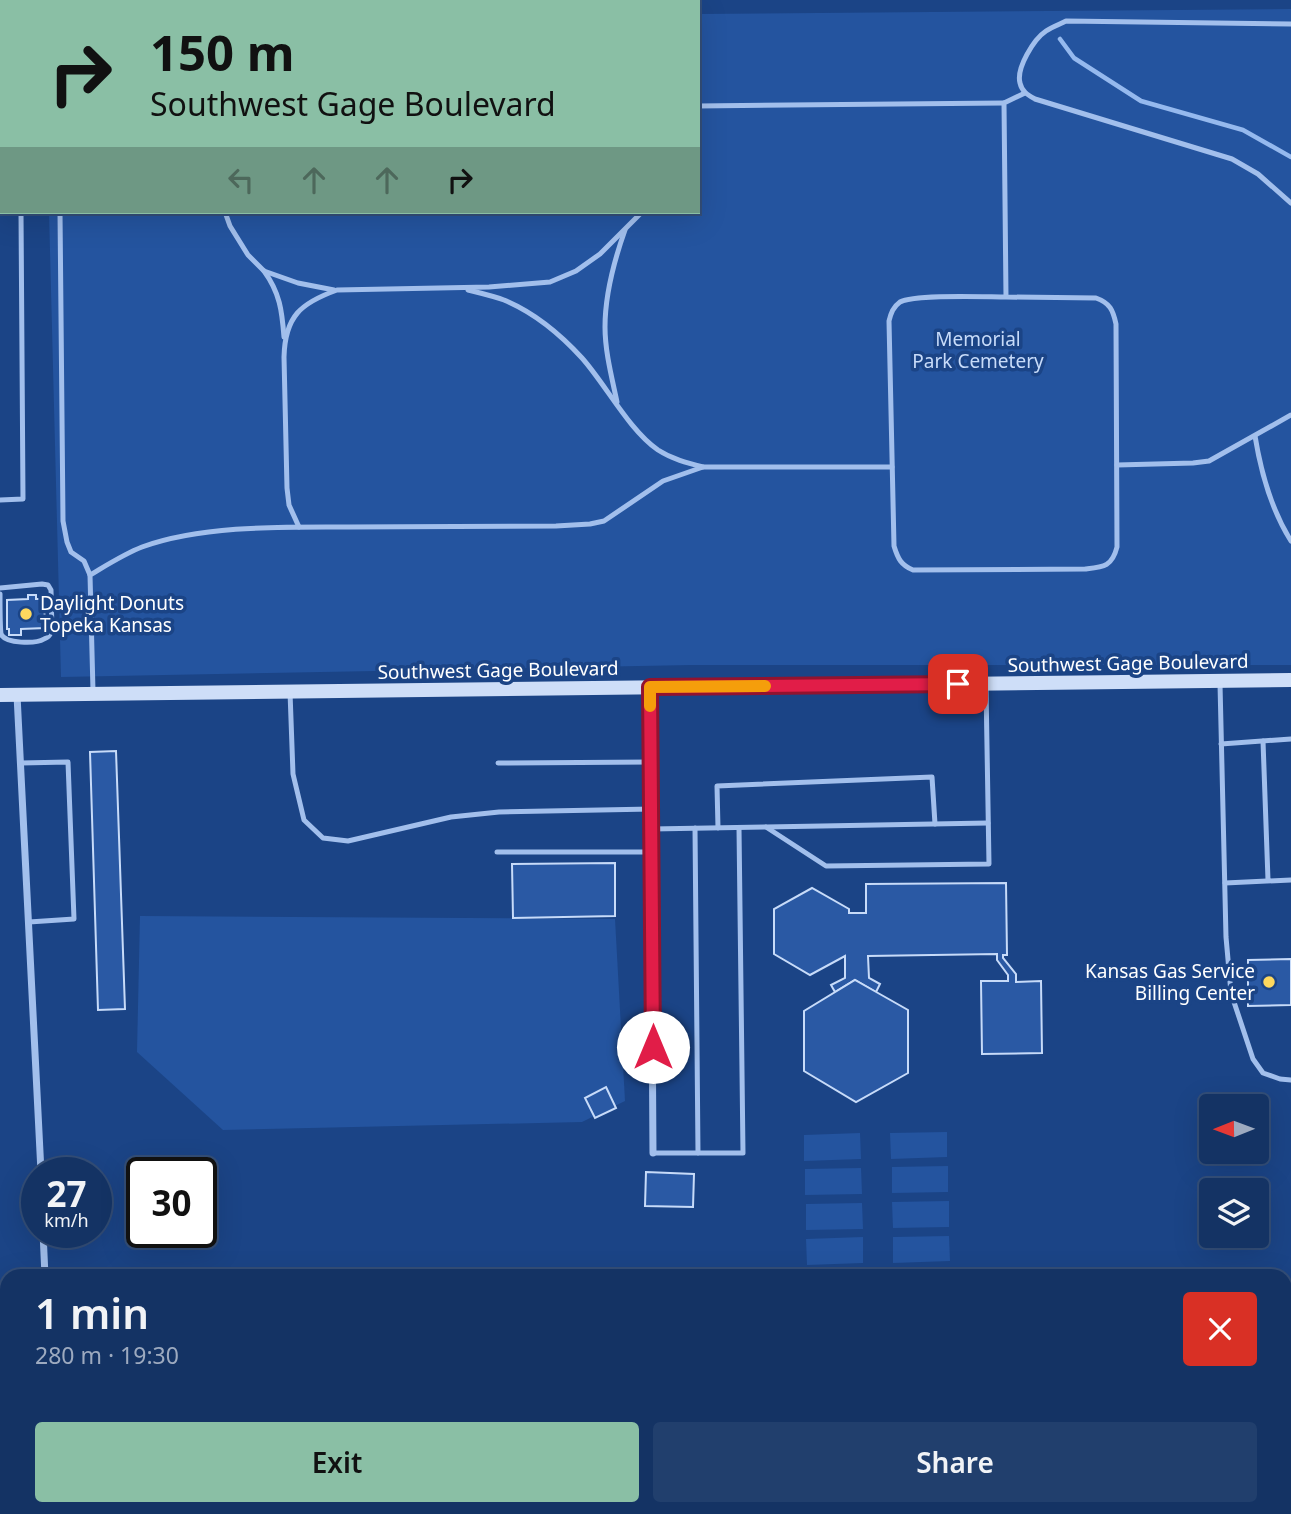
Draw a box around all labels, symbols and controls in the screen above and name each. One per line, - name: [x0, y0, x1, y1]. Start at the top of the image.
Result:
- text: 150 m: [150, 19, 295, 85]
- icon: right: [35, 28, 126, 119]
- text: Southwest Gage Boulevard: [150, 82, 556, 125]
- icon: left: [222, 161, 260, 199]
- icon: ahead: [295, 161, 333, 199]
- icon: ahead: [368, 161, 406, 199]
- icon: right: [441, 161, 479, 199]
- park label: Memorial Park Cemetery: [912, 326, 1044, 374]
- place label: Daylight Donuts Topeka Kansas: [40, 590, 184, 638]
- marker: Daylight Donuts Topeka Kansas: [18, 606, 34, 622]
- street label: Southwest Gage Boulevard: [1007, 648, 1249, 678]
- pin: [928, 654, 988, 714]
- street label: Southwest Gage Boulevard: [377, 655, 619, 685]
- icon: arrive: [939, 665, 977, 703]
- place label: Kansas Gas Service Billing Center: [1085, 958, 1255, 1006]
- marker: Kansas Gas Service Billing Center: [1261, 974, 1277, 990]
- position arrow: [616, 1010, 690, 1084]
- north arrow: [1199, 1094, 1269, 1164]
- map controls: [1199, 1094, 1269, 1248]
- speed limit sign: 30: [126, 1157, 217, 1248]
- text: 27: [46, 1170, 87, 1217]
- button: layers: [1199, 1178, 1269, 1248]
- text: km/h: [44, 1208, 89, 1232]
- text: 1 min: [35, 1284, 149, 1341]
- button: close: [1183, 1292, 1257, 1366]
- text: 280 m · 19:30: [35, 1339, 179, 1371]
- button: Exit: [35, 1422, 639, 1502]
- button: Share: [653, 1422, 1257, 1502]

